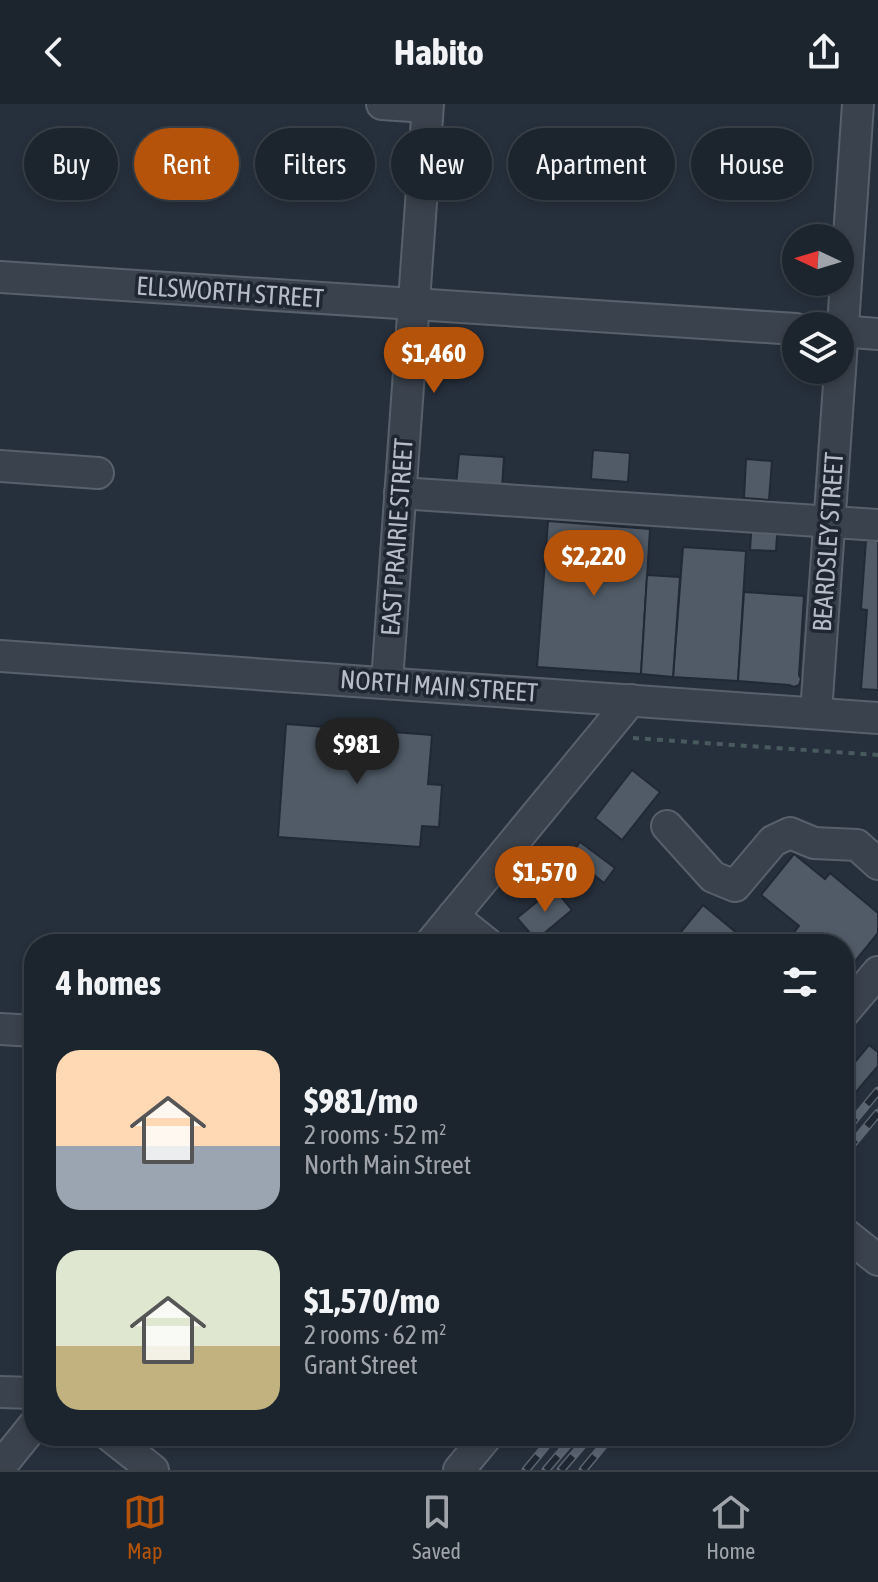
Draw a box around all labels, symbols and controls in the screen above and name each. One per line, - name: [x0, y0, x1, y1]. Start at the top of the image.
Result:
- icon: back: [32, 30, 76, 74]
- icon: share: [802, 30, 846, 74]
- text: Habito: [394, 31, 484, 73]
- chip: Buy: [24, 128, 118, 200]
- chip: Rent: [134, 128, 239, 200]
- chip: Filters: [255, 128, 375, 200]
- chip: New: [391, 128, 492, 200]
- chip: Apartment: [508, 128, 675, 200]
- chip: House: [691, 128, 812, 200]
- north arrow: [782, 224, 854, 296]
- map controls: [782, 224, 854, 384]
- street label: ELLSWORTH STREET: [135, 270, 325, 314]
- button: layers: [782, 312, 854, 384]
- pin: $1,460: [369, 327, 499, 395]
- text: $1,460: [402, 338, 466, 368]
- street label: EAST PRAIRIE STREET: [375, 437, 419, 637]
- street label: BEARDSLEY STREET: [807, 451, 849, 633]
- pin: $2,220: [529, 530, 659, 598]
- text: $2,220: [562, 541, 626, 571]
- street label: NORTH MAIN STREET: [339, 664, 539, 708]
- pin: $981: [310, 718, 404, 786]
- text: $981: [333, 729, 381, 759]
- pin: $1,570: [480, 846, 610, 914]
- text: $1,570: [513, 857, 577, 887]
- icon: filters: [778, 960, 822, 1004]
- text: 4 homes: [56, 963, 161, 1002]
- text: $981/mo: [304, 1081, 418, 1120]
- icon: home: [120, 1082, 216, 1178]
- text: 2 rooms · 52 m²: [304, 1120, 446, 1150]
- text: North Main Street: [304, 1150, 471, 1180]
- text: $1,570/mo: [304, 1281, 440, 1320]
- icon: home: [120, 1282, 216, 1378]
- text: 2 rooms · 62 m²: [304, 1320, 446, 1350]
- text: Grant Street: [304, 1350, 418, 1380]
- tab: Map: [123, 1490, 167, 1564]
- tab: Saved: [412, 1490, 461, 1564]
- tab: Home: [706, 1490, 755, 1564]

